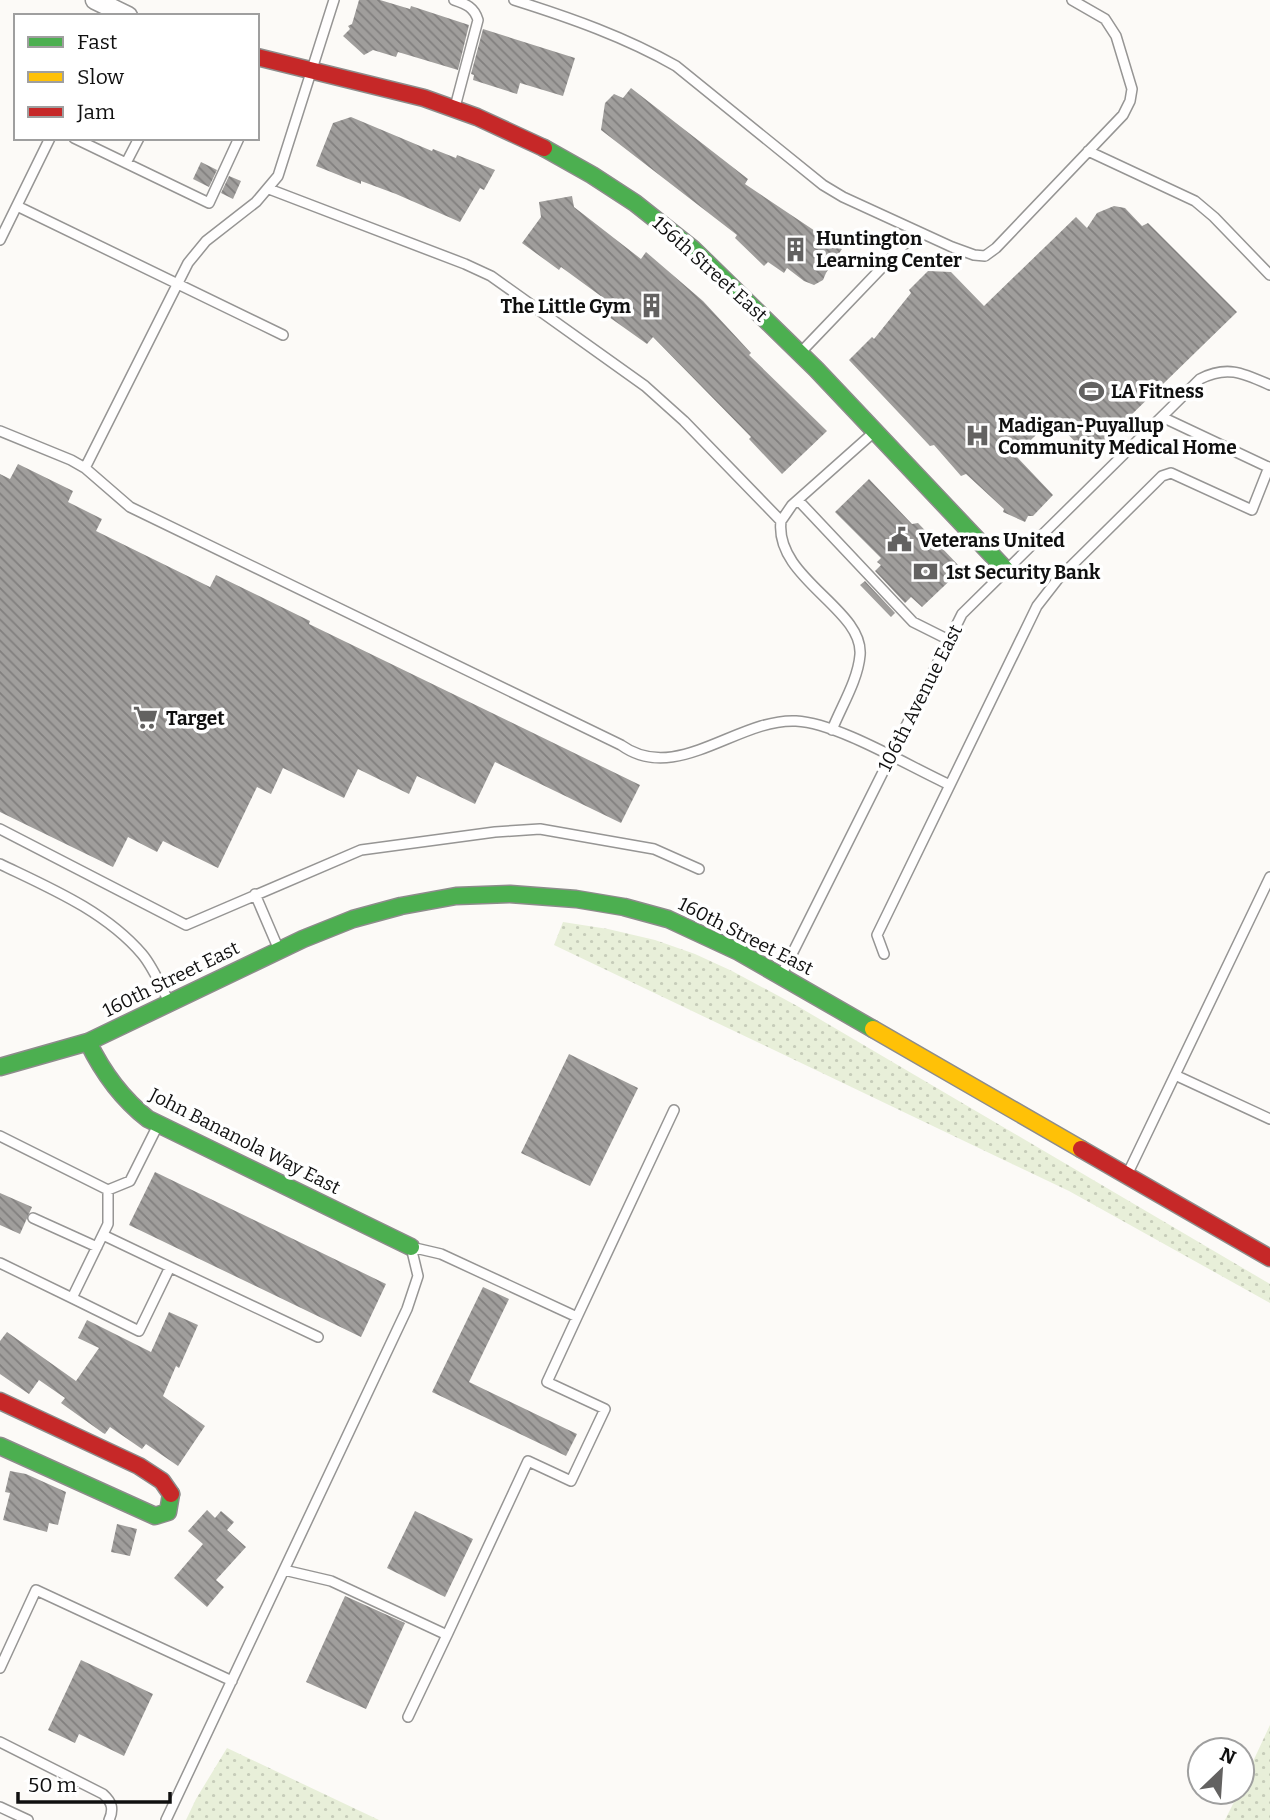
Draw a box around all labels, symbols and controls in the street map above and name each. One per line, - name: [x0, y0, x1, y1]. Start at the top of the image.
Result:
- legend: [14, 14, 259, 140]
- text: Fast: [77, 29, 118, 55]
- text: Slow: [77, 64, 124, 90]
- text: Jam: [76, 99, 115, 125]
- street label: 156th Street East: [648, 211, 772, 327]
- place label: Huntington Learning Center: [816, 227, 962, 272]
- building icon: Huntington Learning Center: [782, 235, 810, 263]
- building icon: The Little Gym: [637, 292, 665, 320]
- place label: The Little Gym: [501, 295, 631, 318]
- sports icon: LA Fitness: [1077, 377, 1105, 405]
- place label: LA Fitness: [1111, 380, 1204, 403]
- place label: Madigan-Puyallup Community Medical Home: [998, 414, 1237, 459]
- hospital icon: Madigan-Puyallup Community Medical Home: [964, 422, 992, 450]
- public building icon: Veterans United: [885, 526, 913, 554]
- place label: Veterans United: [919, 529, 1065, 552]
- bank icon: 1st Security Bank: [912, 558, 940, 586]
- place label: 1st Security Bank: [946, 561, 1101, 584]
- street label: 106th Avenue East: [873, 621, 967, 775]
- supermarket icon: Target: [132, 704, 160, 732]
- place label: Target: [166, 707, 225, 730]
- street label: 160th Street East: [675, 892, 818, 980]
- street label: 160th Street East: [99, 936, 243, 1022]
- street label: John Bananola Way East: [145, 1082, 344, 1199]
- north arrow: [1186, 1736, 1256, 1806]
- text: N: [1216, 1743, 1240, 1770]
- scale bar: [18, 1760, 170, 1804]
- text: 50 m: [28, 1772, 77, 1798]

